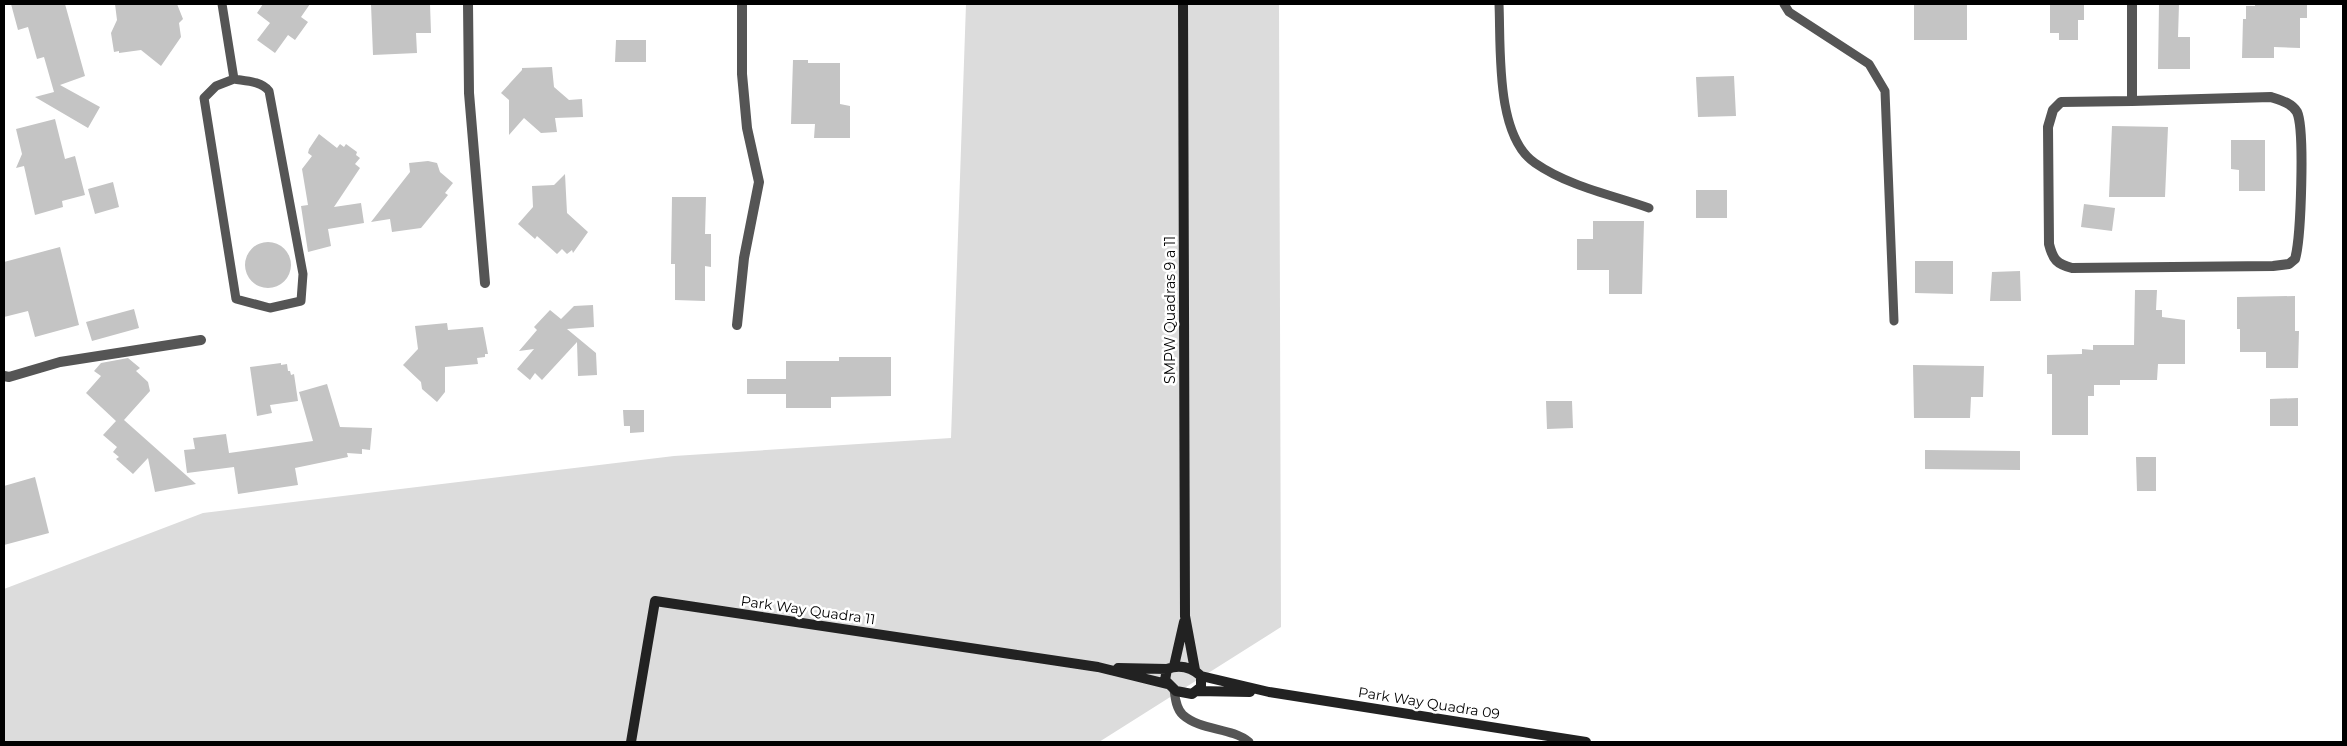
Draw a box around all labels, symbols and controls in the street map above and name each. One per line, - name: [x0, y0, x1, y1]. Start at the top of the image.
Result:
- street label: SMPW Quadras 9 a 11: [1161, 236, 1179, 384]
- street label: Park Way Quadra 11: [740, 592, 876, 628]
- street label: Park Way Quadra 09: [1357, 683, 1501, 723]

